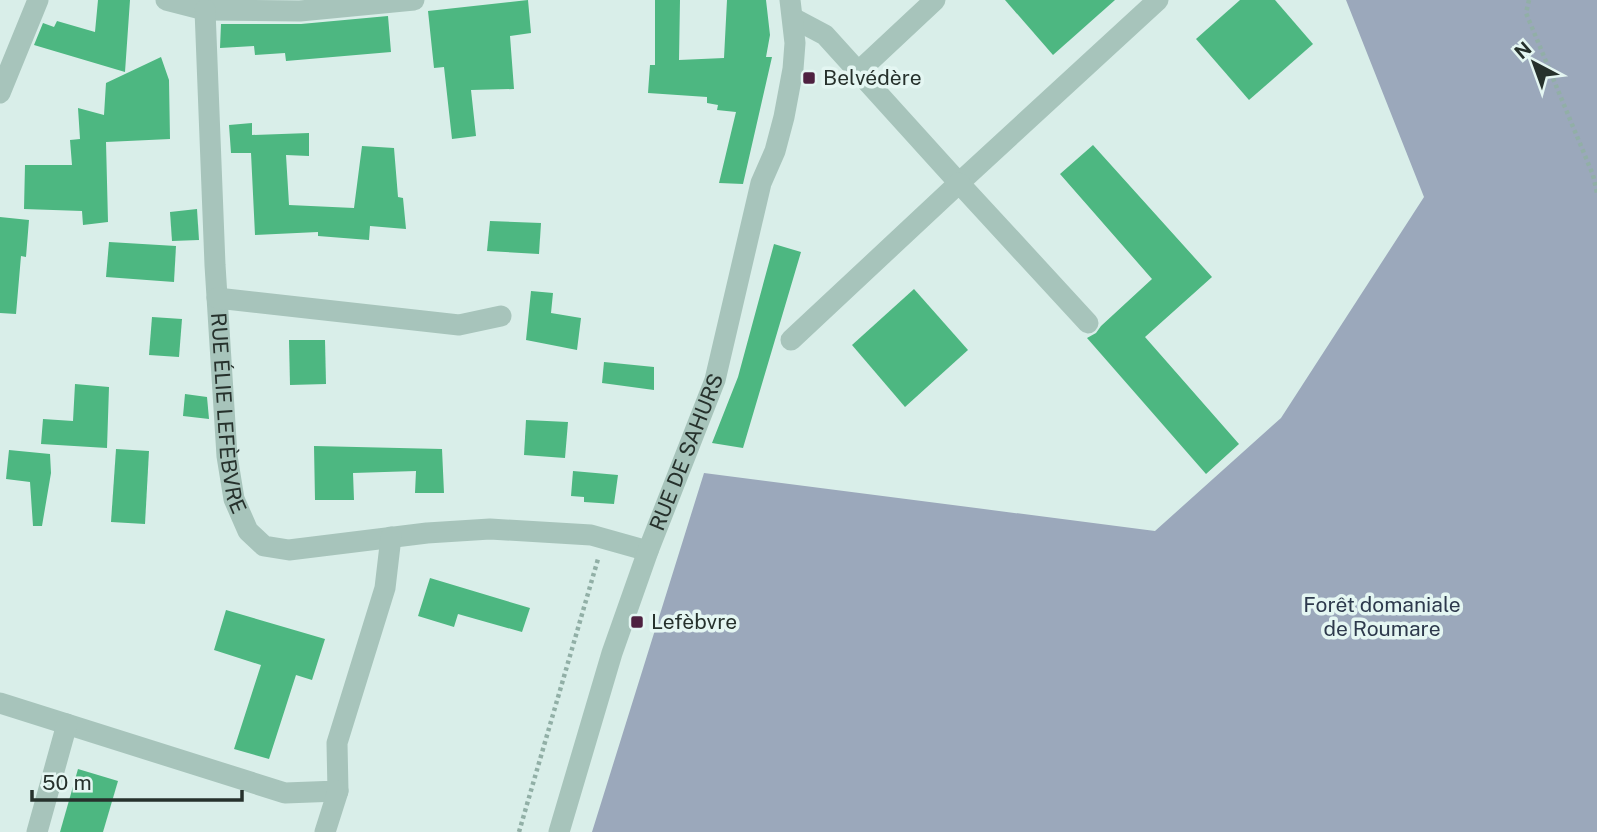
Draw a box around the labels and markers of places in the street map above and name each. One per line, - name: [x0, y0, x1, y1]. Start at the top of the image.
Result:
- place label: Belvédère: [823, 65, 922, 90]
- marker: Belvédère: [801, 70, 817, 86]
- place label: Lefèbvre: [651, 609, 737, 634]
- marker: Lefèbvre: [629, 614, 645, 630]

